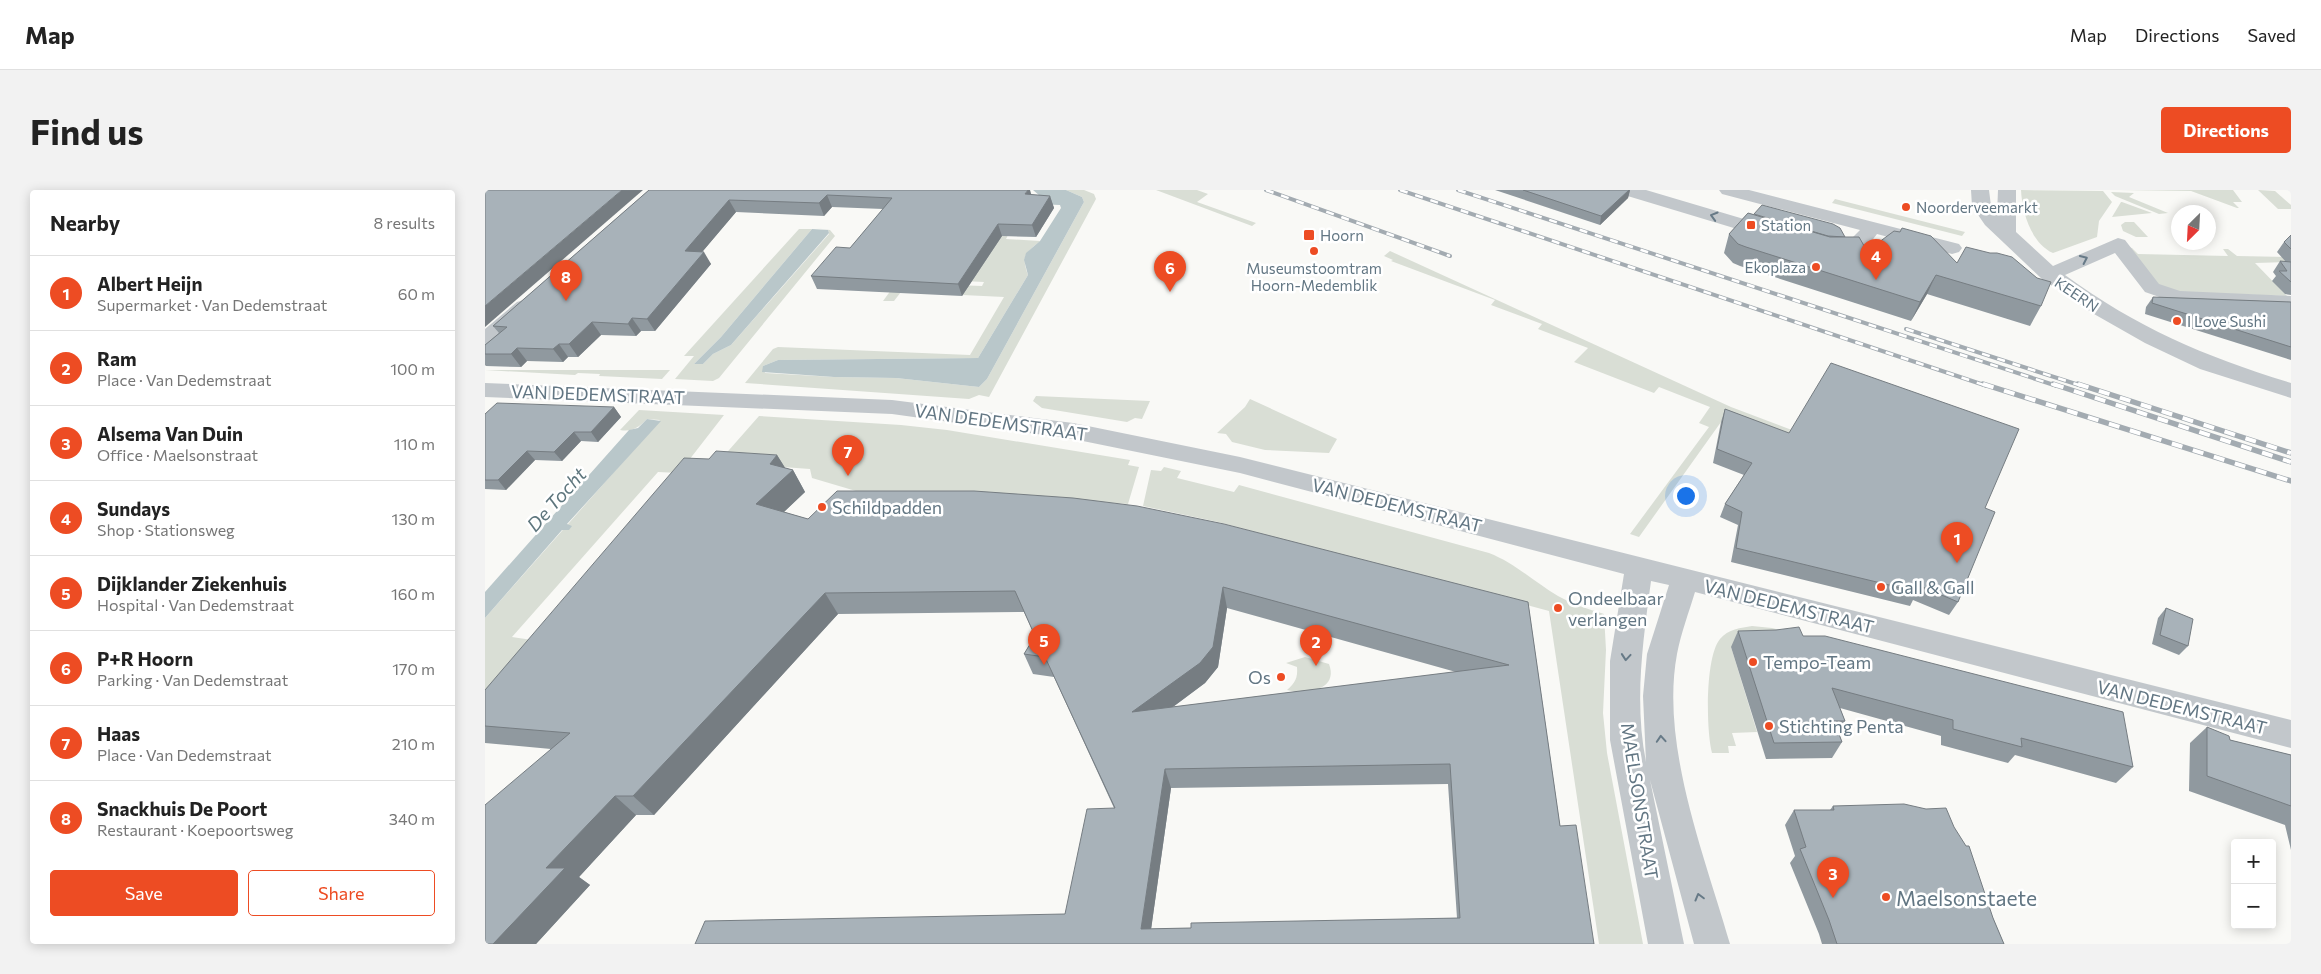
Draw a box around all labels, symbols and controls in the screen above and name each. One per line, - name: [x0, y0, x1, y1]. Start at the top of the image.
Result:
- text: Map: [25, 20, 75, 49]
- text: Map: [2070, 24, 2107, 46]
- text: Directions: [2135, 24, 2219, 46]
- text: Saved: [2247, 24, 2296, 46]
- button: Directions: [2161, 107, 2291, 153]
- text: Find us: [30, 109, 144, 152]
- place label: Noorderveemarkt: [1916, 198, 2038, 216]
- marker: Noorderveemarkt: [1900, 201, 1912, 213]
- north arrow: [2171, 205, 2216, 250]
- text: Nearby: [50, 210, 120, 235]
- one-way arrow: [1710, 211, 1718, 221]
- text: 8 results: [374, 213, 435, 232]
- place label: Station: [1761, 216, 1811, 234]
- marker: Station: [1745, 219, 1757, 231]
- place label: Hoorn: [1320, 226, 1364, 244]
- marker: Hoorn: [1302, 228, 1316, 242]
- pin: 4: [1860, 239, 1892, 280]
- marker: Museumstoomtram Hoorn-Medemblik: [1308, 245, 1320, 257]
- pin: 6: [1154, 251, 1186, 292]
- one-way arrow: [2078, 256, 2087, 266]
- place label: Ekoplaza: [1745, 258, 1806, 276]
- place label: Museumstoomtram Hoorn-Medemblik: [1246, 259, 1382, 294]
- pin: 8: [550, 260, 582, 301]
- marker: Ekoplaza: [1810, 261, 1822, 273]
- text: Albert Heijn: [97, 272, 202, 295]
- street label: KEERN: [2052, 273, 2102, 315]
- text: 1: [62, 284, 70, 303]
- text: 60 m: [398, 284, 435, 303]
- text: Supermarket · Van Dedemstraat: [97, 295, 327, 314]
- place label: I Love Sushi: [2187, 312, 2266, 330]
- marker: I Love Sushi: [2171, 315, 2183, 327]
- text: Ram: [97, 347, 137, 370]
- text: 2: [61, 359, 71, 378]
- text: 100 m: [390, 359, 435, 378]
- text: Place · Van Dedemstraat: [97, 370, 272, 389]
- street label: VAN DEDEMSTRAAT: [510, 380, 686, 408]
- street label: VAN DEDEMSTRAAT: [913, 399, 1089, 445]
- text: Alsema Van Duin: [97, 422, 243, 445]
- text: 3: [61, 434, 71, 453]
- text: 110 m: [394, 434, 435, 453]
- pin: 7: [832, 435, 864, 476]
- text: Office · Maelsonstraat: [97, 445, 258, 464]
- water label: De Tocht: [521, 462, 591, 536]
- street label: VAN DEDEMSTRAAT: [1310, 473, 1484, 537]
- your location: [1673, 483, 1699, 509]
- place label: Schildpadden: [832, 496, 942, 518]
- text: Sundays: [97, 497, 170, 520]
- marker: Schildpadden: [816, 501, 828, 513]
- text: 4: [61, 509, 71, 528]
- text: 130 m: [392, 509, 435, 528]
- text: Shop · Stationsweg: [97, 520, 235, 539]
- pin: 1: [1941, 522, 1973, 563]
- text: Dijklander Ziekenhuis: [97, 572, 287, 595]
- street label: VAN DEDEMSTRAAT: [1702, 574, 1876, 638]
- place label: Gall & Gall: [1891, 576, 1975, 598]
- marker: Gall & Gall: [1875, 581, 1887, 593]
- text: 5: [61, 584, 71, 603]
- text: 160 m: [391, 584, 435, 603]
- place label: Ondeelbaar verlangen: [1568, 587, 1664, 630]
- text: Hospital · Van Dedemstraat: [97, 595, 294, 614]
- marker: Ondeelbaar verlangen: [1552, 602, 1564, 614]
- pin: 5: [1028, 624, 1060, 665]
- pin: 2: [1300, 625, 1332, 666]
- text: P+R Hoorn: [97, 647, 193, 670]
- place label: Tempo-Team: [1763, 651, 1871, 673]
- one-way arrow: [1620, 653, 1631, 661]
- marker: Tempo-Team: [1747, 656, 1759, 668]
- text: 6: [61, 659, 71, 678]
- text: 170 m: [392, 659, 435, 678]
- place label: Os: [1248, 666, 1271, 688]
- text: Parking · Van Dedemstraat: [97, 670, 288, 689]
- marker: Os: [1275, 671, 1287, 683]
- street label: VAN DEDEMSTRAAT: [2095, 675, 2269, 739]
- place label: Stichting Penta: [1779, 715, 1904, 737]
- marker: Stichting Penta: [1763, 720, 1775, 732]
- street label: MAELSONSTRAAT: [1617, 721, 1663, 881]
- text: Haas: [97, 722, 140, 745]
- text: 7: [62, 734, 70, 753]
- text: 210 m: [392, 734, 435, 753]
- one-way arrow: [1656, 735, 1667, 743]
- text: Place · Van Dedemstraat: [97, 745, 272, 764]
- text: Snackhuis De Poort: [97, 797, 267, 820]
- text: 8: [61, 809, 71, 828]
- text: 340 m: [389, 809, 435, 828]
- text: Restaurant · Koepoortsweg: [97, 820, 293, 839]
- map controls: [2231, 839, 2276, 929]
- button: +: [2231, 839, 2276, 884]
- pin: 3: [1817, 857, 1849, 898]
- button: Save: [50, 870, 238, 916]
- button: Share: [248, 870, 435, 916]
- button: −: [2231, 884, 2276, 929]
- place label: Maelsonstaete: [1896, 885, 2037, 910]
- marker: Maelsonstaete: [1880, 891, 1892, 903]
- one-way arrow: [1694, 893, 1705, 901]

